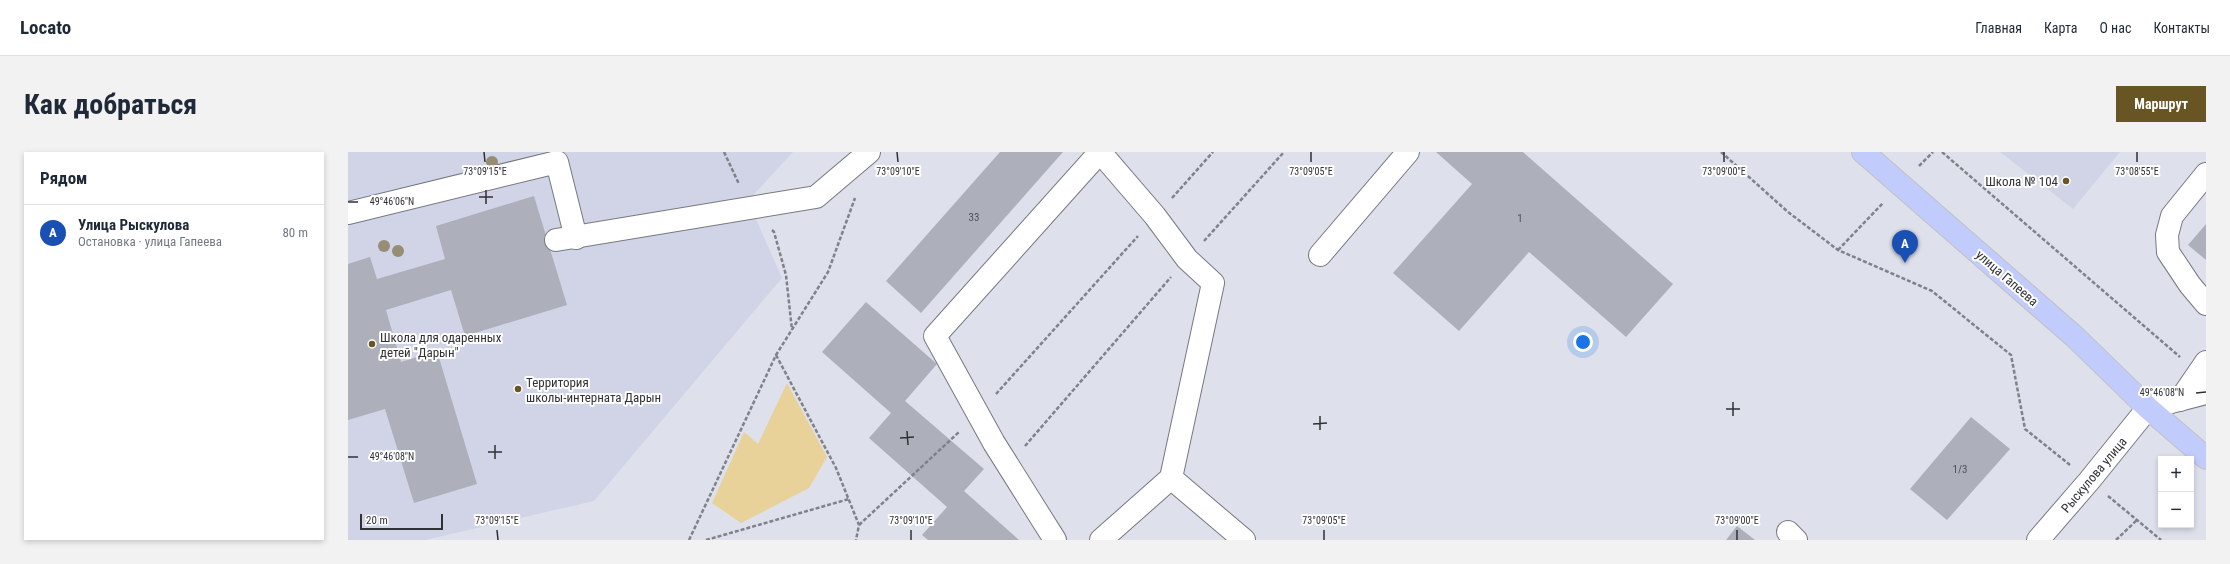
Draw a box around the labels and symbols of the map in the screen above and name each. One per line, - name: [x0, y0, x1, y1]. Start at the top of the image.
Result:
- text: 73°09'15"E: [463, 166, 507, 177]
- text: 73°09'10"E: [876, 166, 920, 177]
- text: 73°09'05"E: [1289, 166, 1333, 177]
- text: 73°09'00"E: [1702, 166, 1746, 177]
- text: 73°08'55"E: [2115, 166, 2159, 177]
- place label: Школа № 104: [1985, 174, 2059, 189]
- marker: Школа № 104: [2061, 176, 2071, 186]
- text: 49°46'06"N: [370, 196, 414, 207]
- house number: 33: [969, 211, 979, 224]
- house number: 1: [1517, 212, 1523, 225]
- pin: A: [1892, 230, 1918, 263]
- street label: улица Гапеева: [1973, 247, 2041, 309]
- place label: Школа для одаренных детей "Дарын": [380, 330, 502, 360]
- your location: [1573, 332, 1593, 352]
- marker: Школа для одаренных детей "Дарын": [367, 339, 377, 349]
- place label: Территория школы-интерната Дарын: [526, 375, 661, 405]
- marker: Территория школы-интерната Дарын: [513, 384, 523, 394]
- text: 49°46'08"N: [2140, 387, 2184, 398]
- street label: Рыскулова улица: [2058, 434, 2130, 516]
- text: 49°46'08"N: [370, 451, 414, 462]
- house number: 1/3: [1953, 463, 1967, 476]
- scale bar: [360, 512, 443, 531]
- text: 73°09'15"E: [475, 515, 519, 526]
- text: 73°09'10"E: [889, 515, 933, 526]
- text: 73°09'05"E: [1302, 515, 1346, 526]
- text: 73°09'00"E: [1715, 515, 1759, 526]

